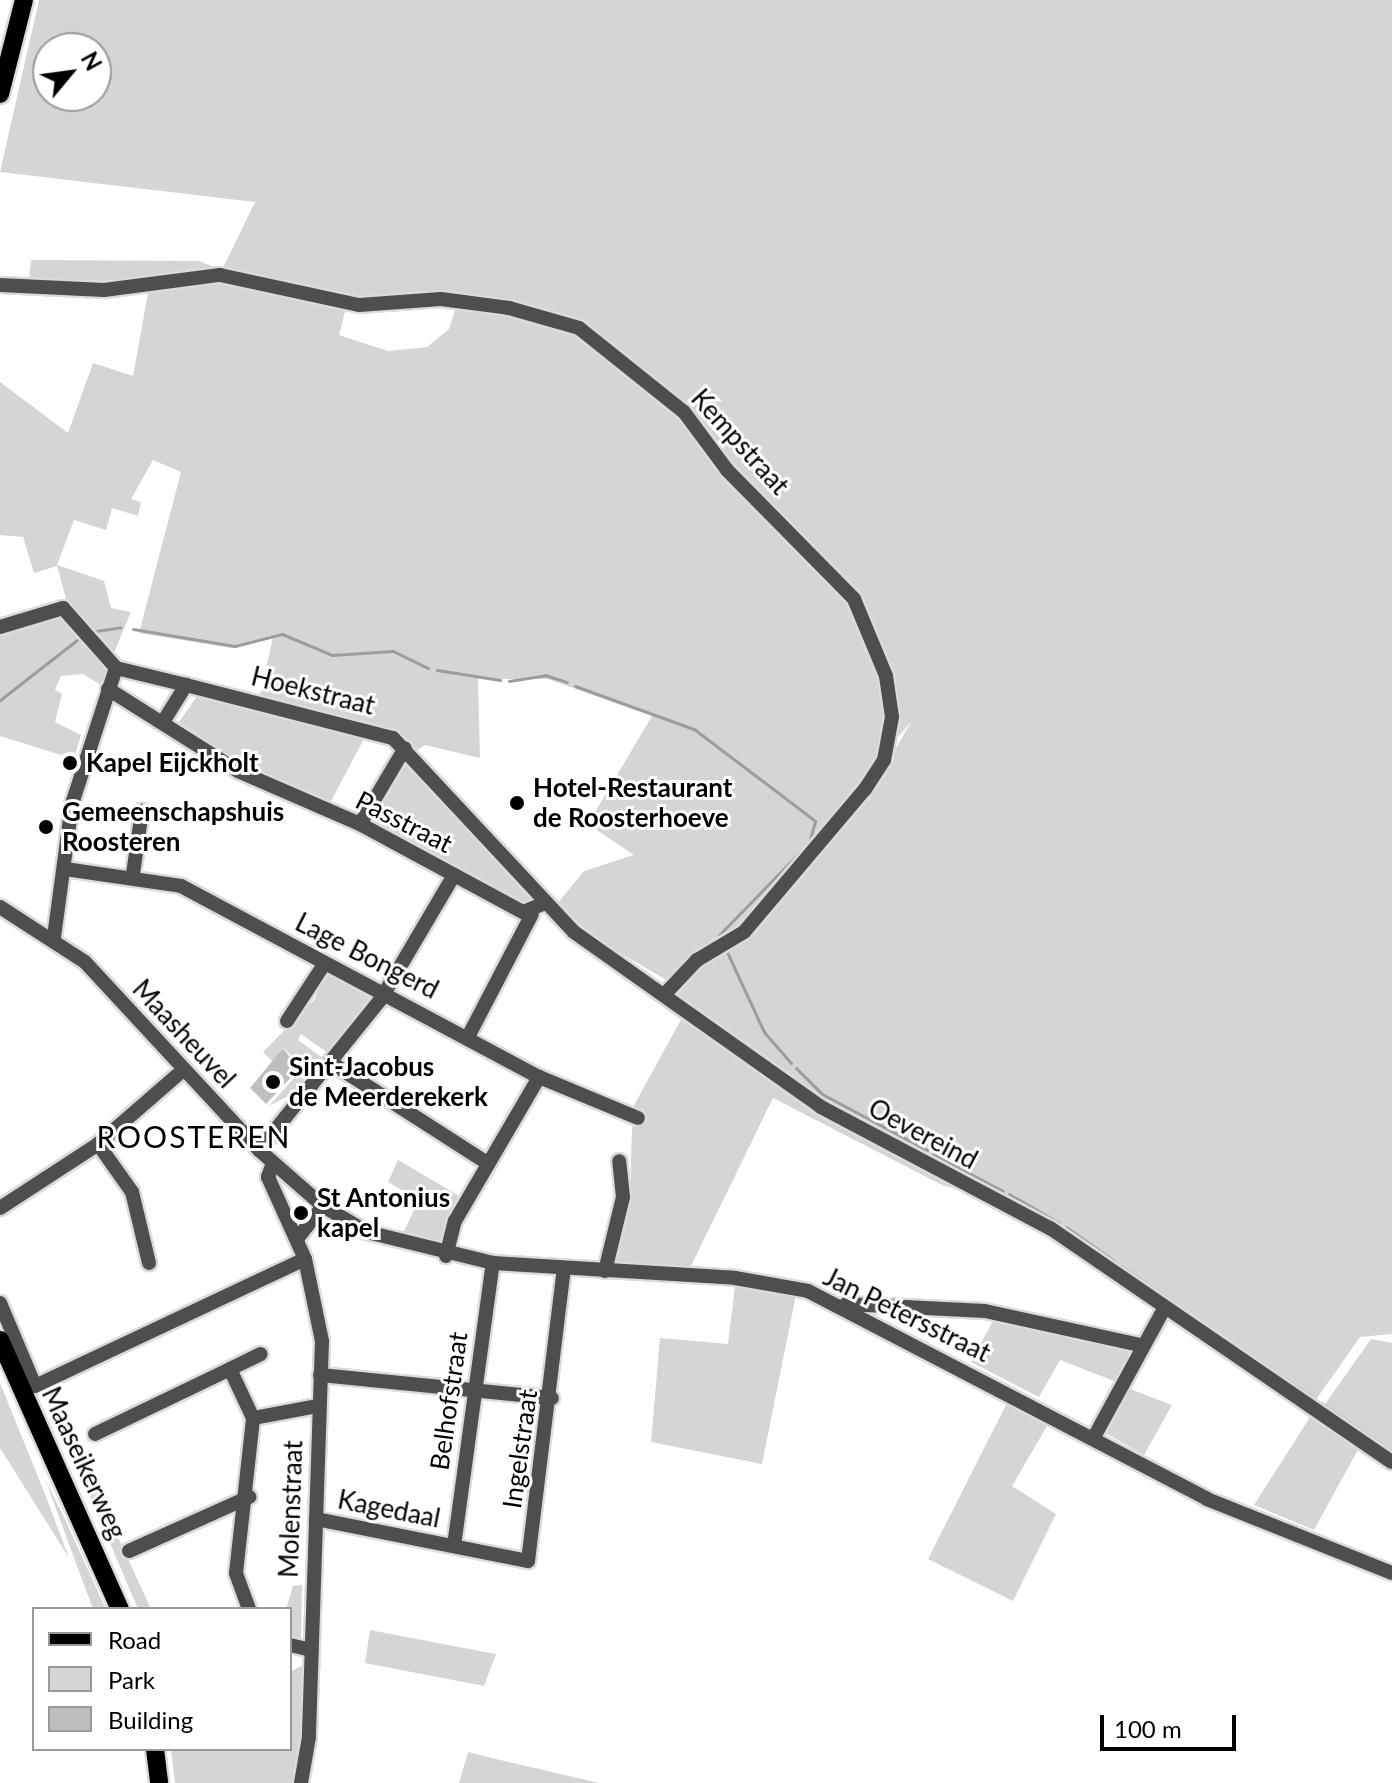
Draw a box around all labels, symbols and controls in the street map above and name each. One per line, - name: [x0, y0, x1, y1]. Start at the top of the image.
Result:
- north arrow: [32, 32, 112, 112]
- text: N: [76, 47, 108, 75]
- street label: Kempstraat: [685, 383, 795, 501]
- street label: Hoekstraat: [248, 661, 378, 721]
- place label: Kapel Eijckholt: [86, 747, 259, 779]
- marker: Kapel Eijckholt: [61, 754, 79, 772]
- place label: Hotel-Restaurant de Roosterhoeve: [533, 772, 732, 834]
- street label: Passtraat: [350, 784, 458, 860]
- marker: Hotel-Restaurant de Roosterhoeve: [508, 794, 526, 812]
- place label: Gemeenschapshuis Roosteren: [62, 796, 284, 858]
- marker: Gemeenschapshuis Roosteren: [37, 818, 55, 836]
- street label: Lage Bongerd: [290, 907, 444, 1005]
- street label: Maasheuvel: [126, 973, 242, 1095]
- place label: Sint-Jacobus de Meerderekerk: [289, 1051, 488, 1112]
- marker: Sint-Jacobus de Meerderekerk: [264, 1073, 282, 1091]
- street label: Oevereind: [863, 1092, 983, 1176]
- district label: ROOSTEREN: [97, 1118, 291, 1154]
- place label: St Antonius kapel: [317, 1182, 451, 1244]
- marker: St Antonius kapel: [292, 1204, 310, 1222]
- street label: Jan Petersstraat: [819, 1261, 995, 1369]
- street label: Belhofstraat: [424, 1330, 474, 1472]
- street label: Maaseikerweg: [35, 1382, 133, 1544]
- street label: Ingelstraat: [496, 1388, 544, 1510]
- street label: Molenstraat: [273, 1440, 309, 1578]
- street label: Kagedaal: [335, 1484, 443, 1534]
- legend: [32, 1607, 292, 1751]
- text: Road: [108, 1625, 161, 1654]
- text: Park: [108, 1665, 155, 1694]
- scale bar: [1104, 1699, 1240, 1749]
- text: Building: [108, 1705, 193, 1734]
- text: 100 m: [1114, 1714, 1182, 1743]

